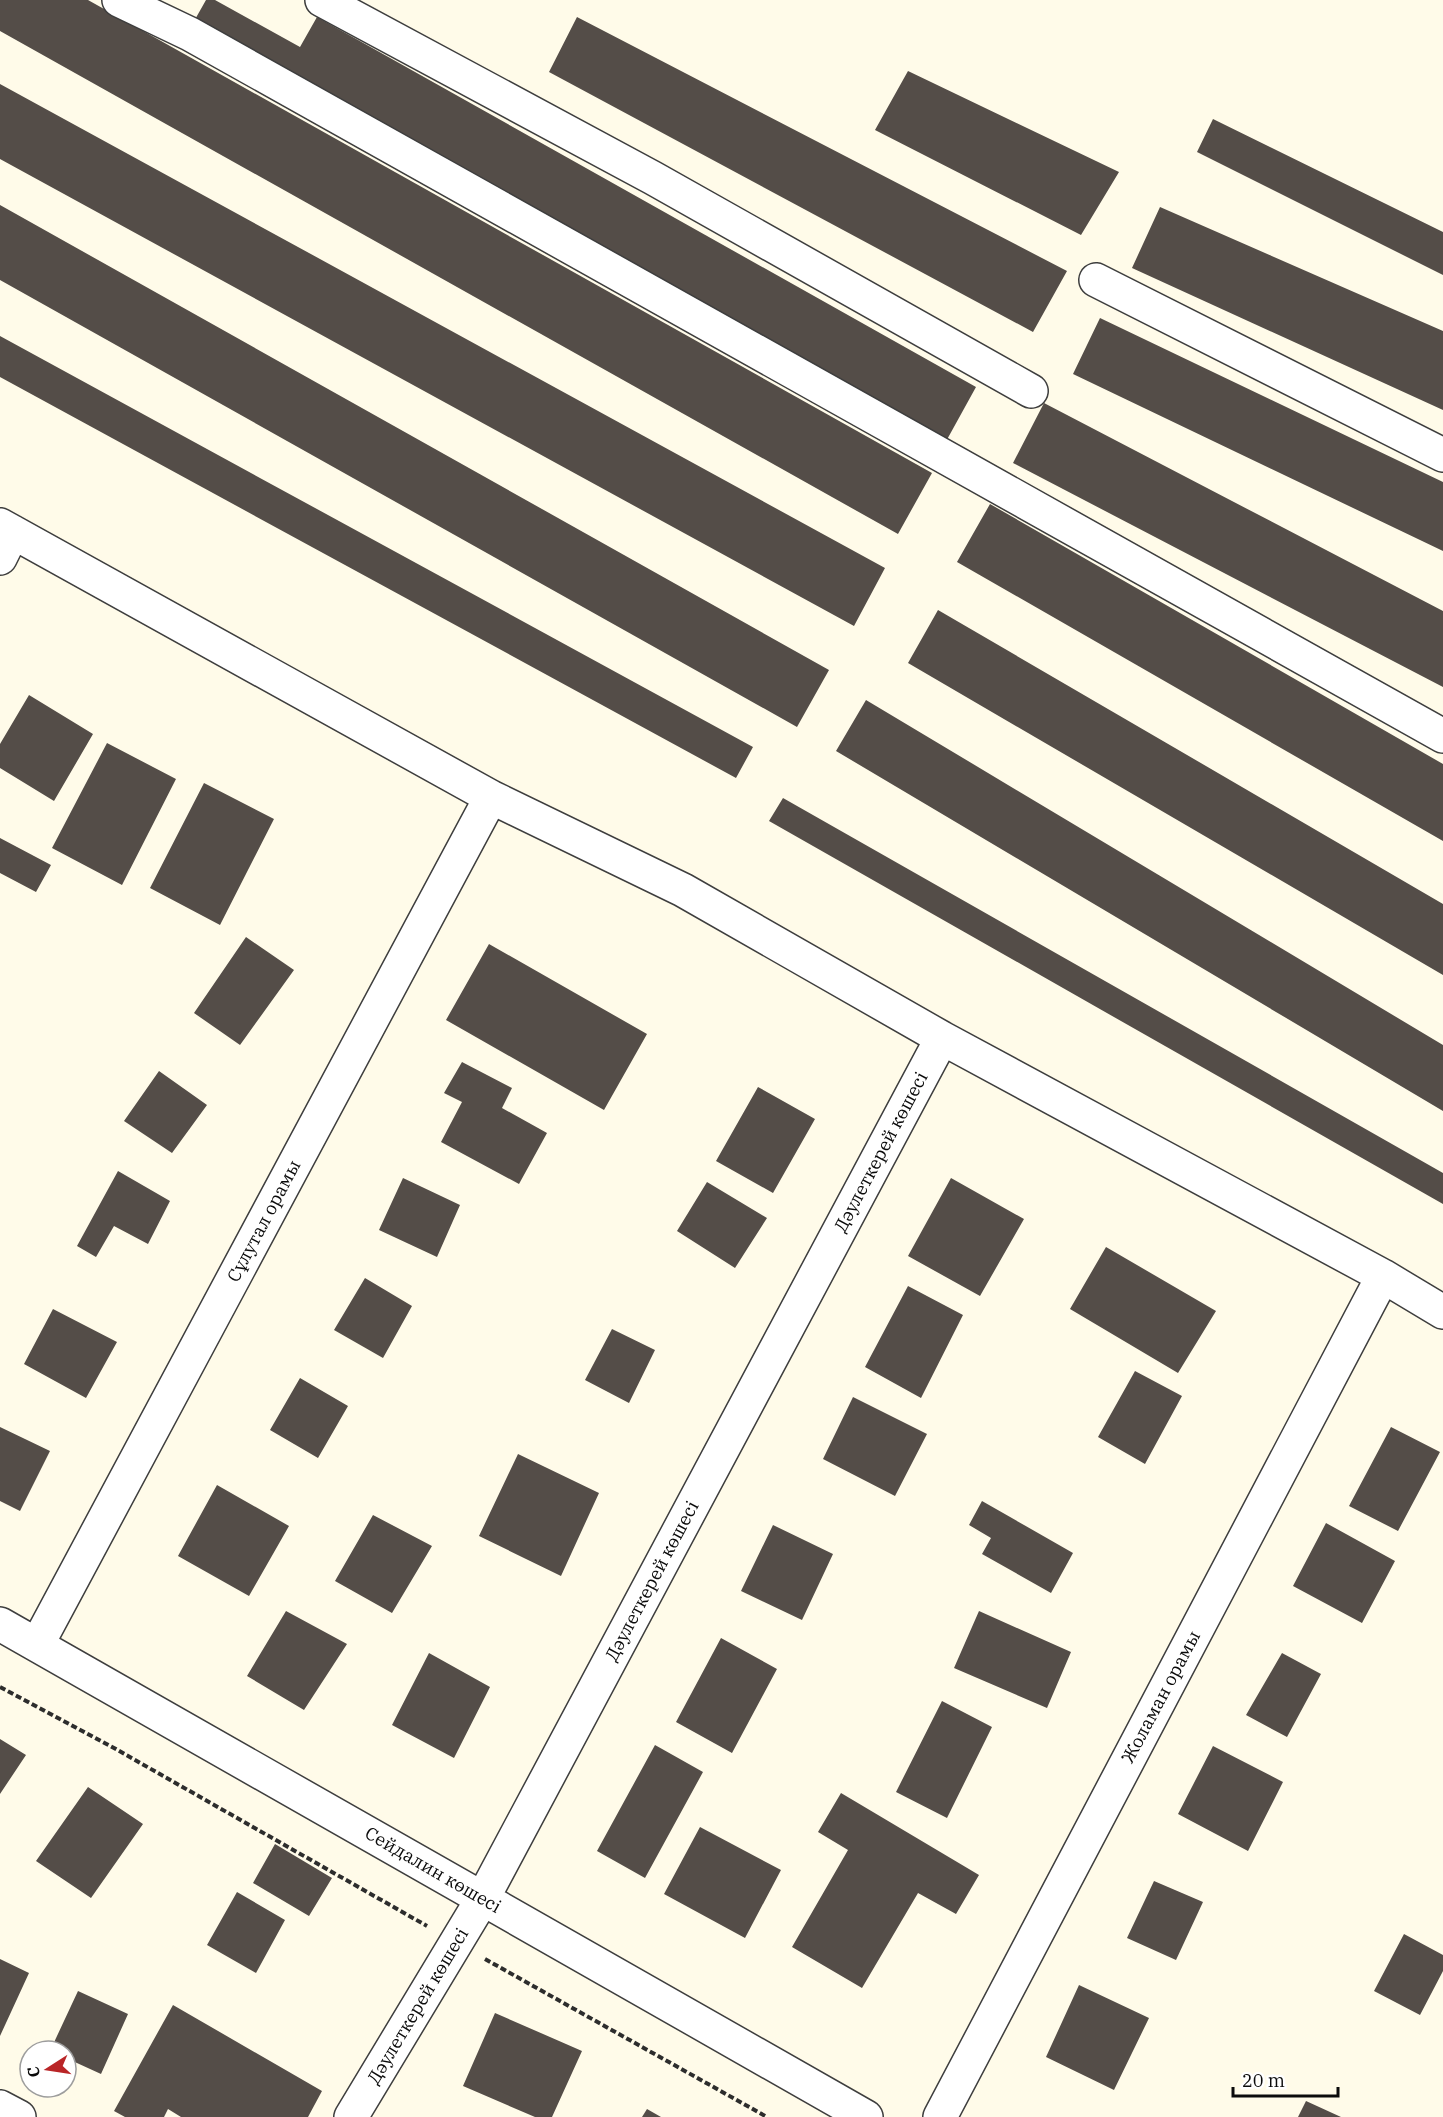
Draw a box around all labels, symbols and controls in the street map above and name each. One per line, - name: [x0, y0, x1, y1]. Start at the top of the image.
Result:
- street label: Дәулеткерей көшесі: [829, 1067, 933, 1236]
- street label: Сұлутал орамы: [222, 1156, 305, 1286]
- street label: Дәулеткерей көшесі: [600, 1496, 704, 1665]
- street label: Жоламан орамы: [1116, 1627, 1205, 1767]
- street label: Сейдалин көшесі: [361, 1821, 506, 1918]
- street label: Дәулеткерей көшесі: [362, 1923, 473, 2088]
- north arrow: [18, 2039, 78, 2099]
- scale bar: [1233, 2060, 1338, 2098]
- text: С: [22, 2065, 44, 2079]
- text: 20 m: [1242, 2069, 1285, 2092]

